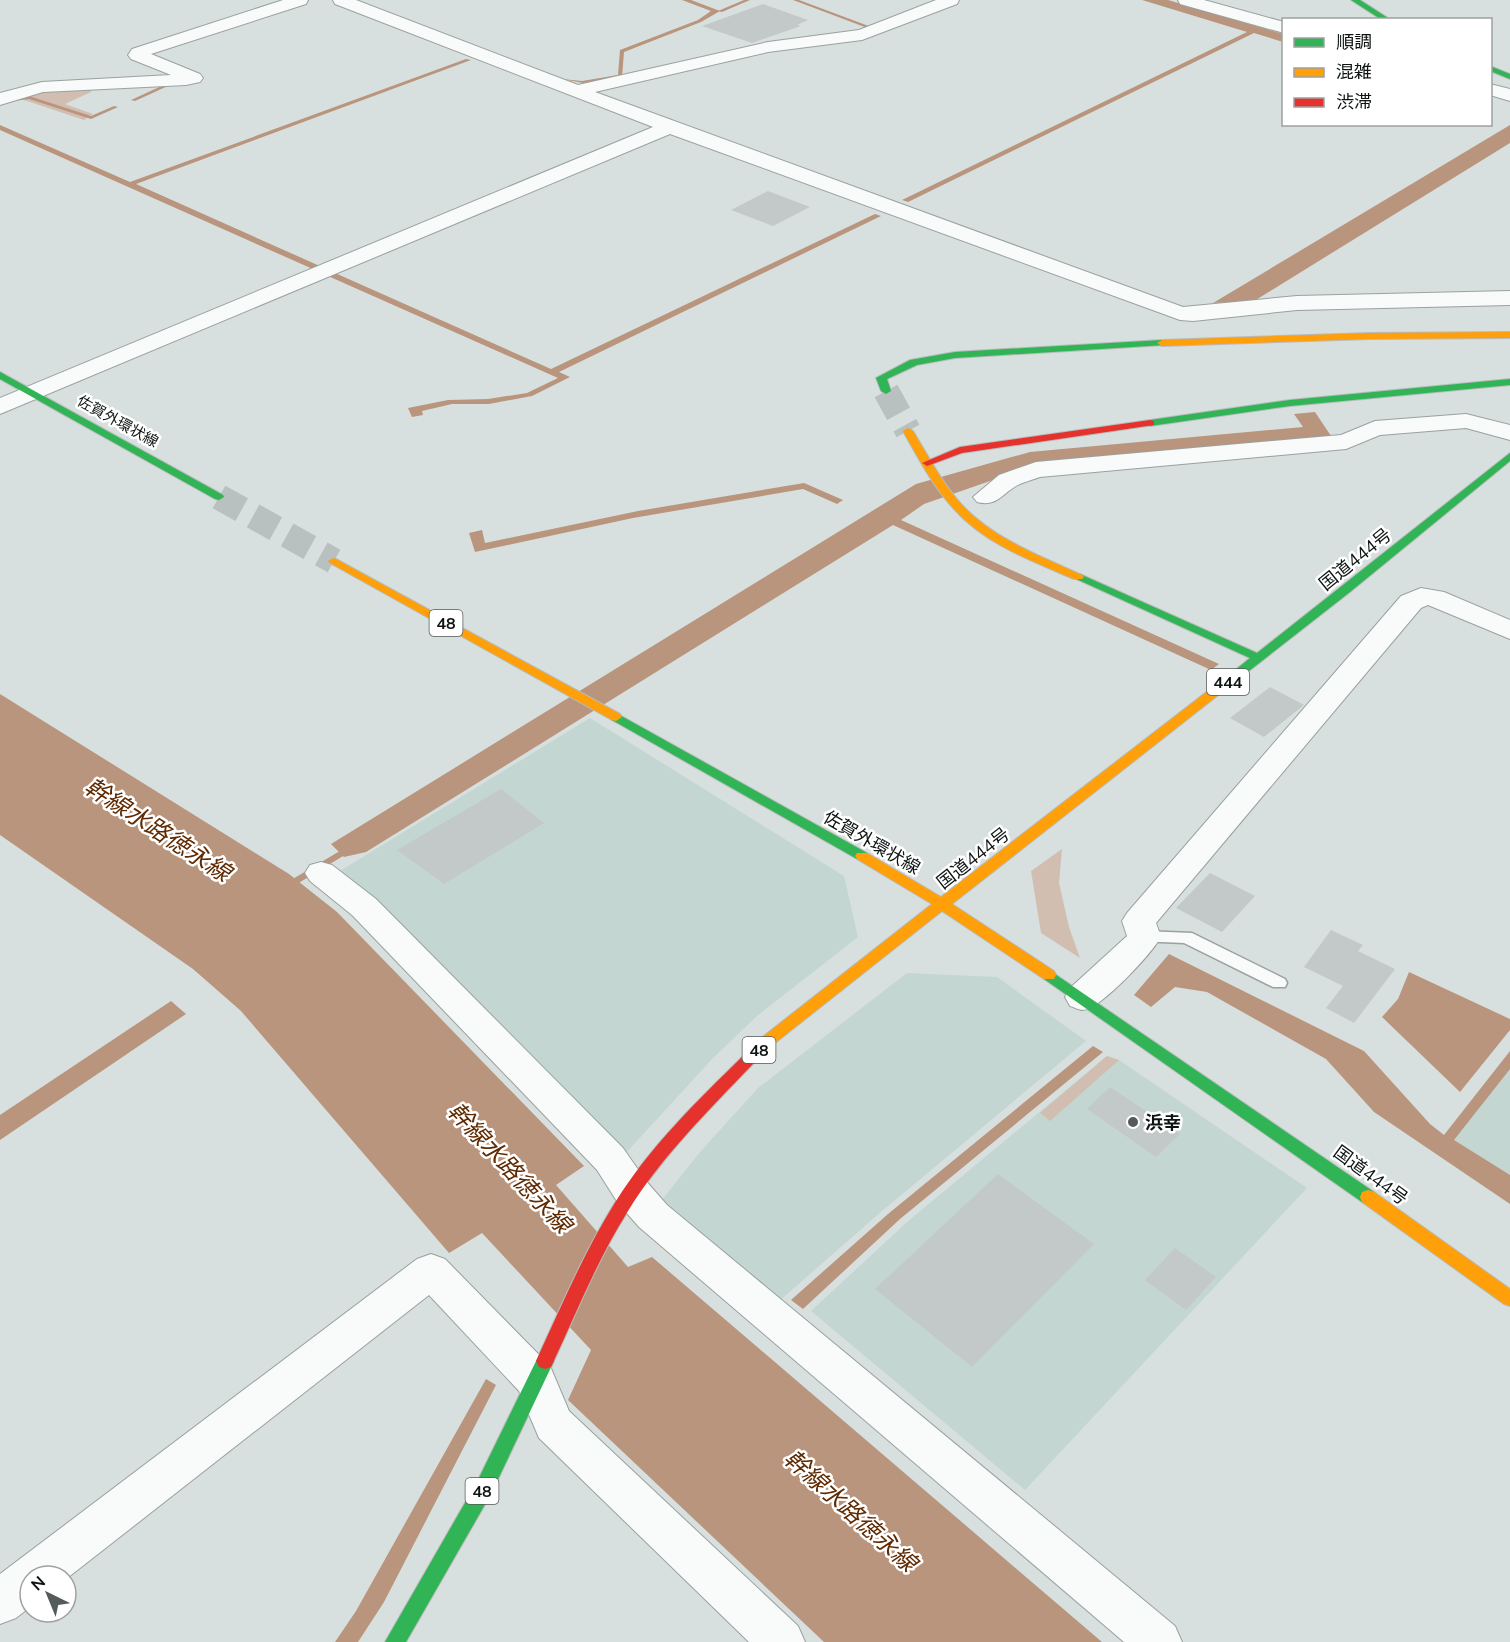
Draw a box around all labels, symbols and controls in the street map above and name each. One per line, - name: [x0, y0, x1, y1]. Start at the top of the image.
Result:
- legend: [1282, 18, 1492, 126]
- text: 順調: [1336, 30, 1372, 53]
- text: 混雑: [1336, 60, 1372, 83]
- text: 渋滞: [1336, 90, 1372, 113]
- street label: 佐賀外環状線: [74, 391, 162, 451]
- street label: 国道444号: [1314, 523, 1396, 595]
- road number: 48: [430, 610, 462, 636]
- road number: 444: [1207, 669, 1249, 695]
- water label: 幹線水路徳永線: [79, 771, 239, 889]
- street label: 佐賀外環状線: [819, 805, 925, 879]
- street label: 国道444号: [932, 822, 1014, 894]
- road number: 48: [742, 1037, 776, 1063]
- water label: 幹線水路徳永線: [442, 1095, 580, 1241]
- place label: 浜幸: [1145, 1111, 1181, 1134]
- marker: 浜幸: [1126, 1115, 1140, 1129]
- street label: 国道444号: [1329, 1140, 1413, 1210]
- water label: 幹線水路徳永線: [779, 1443, 926, 1579]
- road number: 48: [466, 1478, 498, 1504]
- north arrow: [18, 1564, 78, 1624]
- text: N: [27, 1572, 49, 1594]

